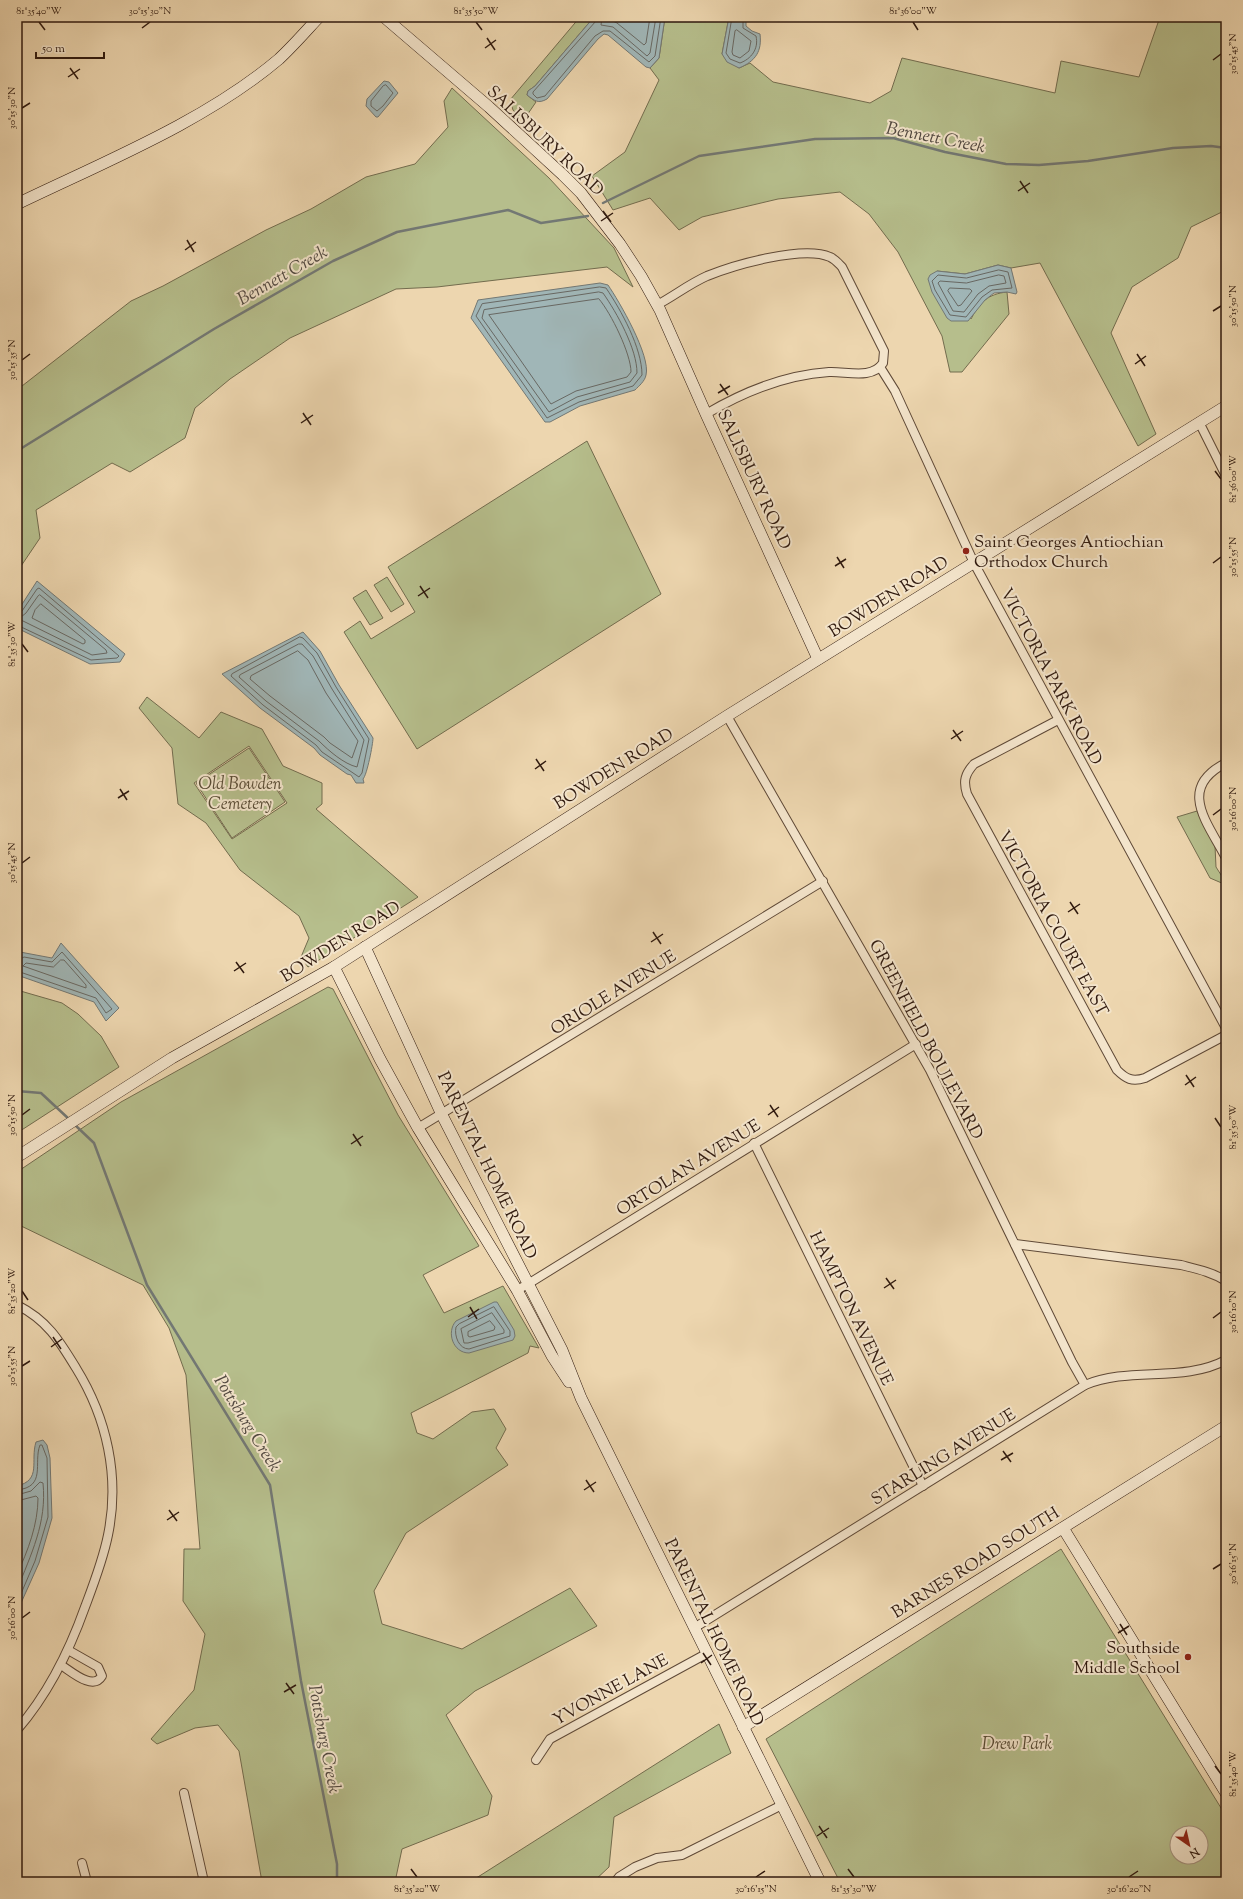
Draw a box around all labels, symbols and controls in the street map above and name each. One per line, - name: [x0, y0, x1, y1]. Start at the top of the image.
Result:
- text: 81°35'40"W: [16, 4, 62, 19]
- text: 30°15'30"N: [129, 4, 171, 19]
- text: 81°35'50"W: [454, 4, 498, 19]
- text: 81°36'00"W: [889, 4, 937, 19]
- scale bar: [36, 34, 104, 60]
- text: 30°15'45"N: [1226, 34, 1241, 74]
- text: 50 m: [41, 40, 65, 58]
- street label: SALISBURY ROAD: [481, 81, 609, 202]
- text: 30°15'30"N: [5, 87, 20, 129]
- water label: Bennett Creek: [884, 117, 987, 161]
- water label: Bennett Creek: [233, 240, 333, 313]
- text: 30°15'50"N: [1226, 285, 1241, 327]
- text: 30°15'35"N: [5, 340, 20, 380]
- street label: SALISBURY ROAD: [710, 406, 796, 554]
- text: 81°36'00"W: [1226, 455, 1241, 503]
- place label: Saint Georges Antiochian Orthodox Church: [974, 531, 1164, 575]
- text: 30°15'55"N: [1226, 537, 1241, 577]
- marker: Saint Georges Antiochian Orthodox Church: [961, 546, 971, 556]
- street label: BOWDEN ROAD: [824, 551, 954, 644]
- street label: VICTORIA PARK ROAD: [993, 584, 1107, 770]
- text: 81°35'30"W: [5, 621, 20, 667]
- street label: BOWDEN ROAD: [549, 723, 679, 816]
- park label: Old Bowden Cemetery: [198, 773, 282, 817]
- text: 30°16'00"N: [1226, 787, 1241, 831]
- street label: VICTORIA COURT EAST: [991, 827, 1113, 1021]
- text: 30°15'45"N: [5, 843, 20, 883]
- street label: BOWDEN ROAD: [276, 896, 406, 989]
- street label: GREENFIELD BOULEVARD: [862, 936, 988, 1144]
- street label: ORIOLE AVENUE: [547, 945, 681, 1042]
- street label: PARENTAL HOME ROAD: [430, 1068, 542, 1264]
- text: 30°15'50"N: [5, 1094, 20, 1136]
- text: 81°35'50"W: [1226, 1105, 1241, 1149]
- street label: ORTOLAN AVENUE: [612, 1115, 766, 1223]
- street label: HAMPTON AVENUE: [802, 1228, 898, 1390]
- text: 81°35'20"W: [5, 1268, 20, 1314]
- text: 30°16'10"N: [1226, 1290, 1241, 1334]
- text: 30°15'55"N: [5, 1346, 20, 1386]
- water label: Pottsburg Creek: [206, 1371, 286, 1477]
- street label: STARLING AVENUE: [867, 1403, 1021, 1512]
- street label: BARNES ROAD SOUTH: [887, 1502, 1065, 1625]
- street label: PARENTAL HOME ROAD: [657, 1535, 769, 1731]
- text: 30°16'15"N: [1226, 1543, 1241, 1585]
- text: 30°16'00"N: [5, 1596, 20, 1640]
- place label: Southside Middle School: [1074, 1637, 1180, 1681]
- street label: YVONNE LANE: [549, 1649, 673, 1732]
- marker: Southside Middle School: [1183, 1652, 1193, 1662]
- water label: Pottsburg Creek: [300, 1683, 346, 1796]
- park label: Drew Park: [982, 1733, 1052, 1757]
- text: 81°35'40"W: [1226, 1751, 1241, 1797]
- north arrow: [1169, 1825, 1209, 1865]
- text: N: [1186, 1843, 1203, 1862]
- text: 81°35'20"W: [394, 1882, 440, 1897]
- text: 30°16'15"N: [735, 1882, 777, 1897]
- text: 81°35'30"W: [831, 1882, 877, 1897]
- text: 30°16'20"N: [1107, 1882, 1151, 1897]

